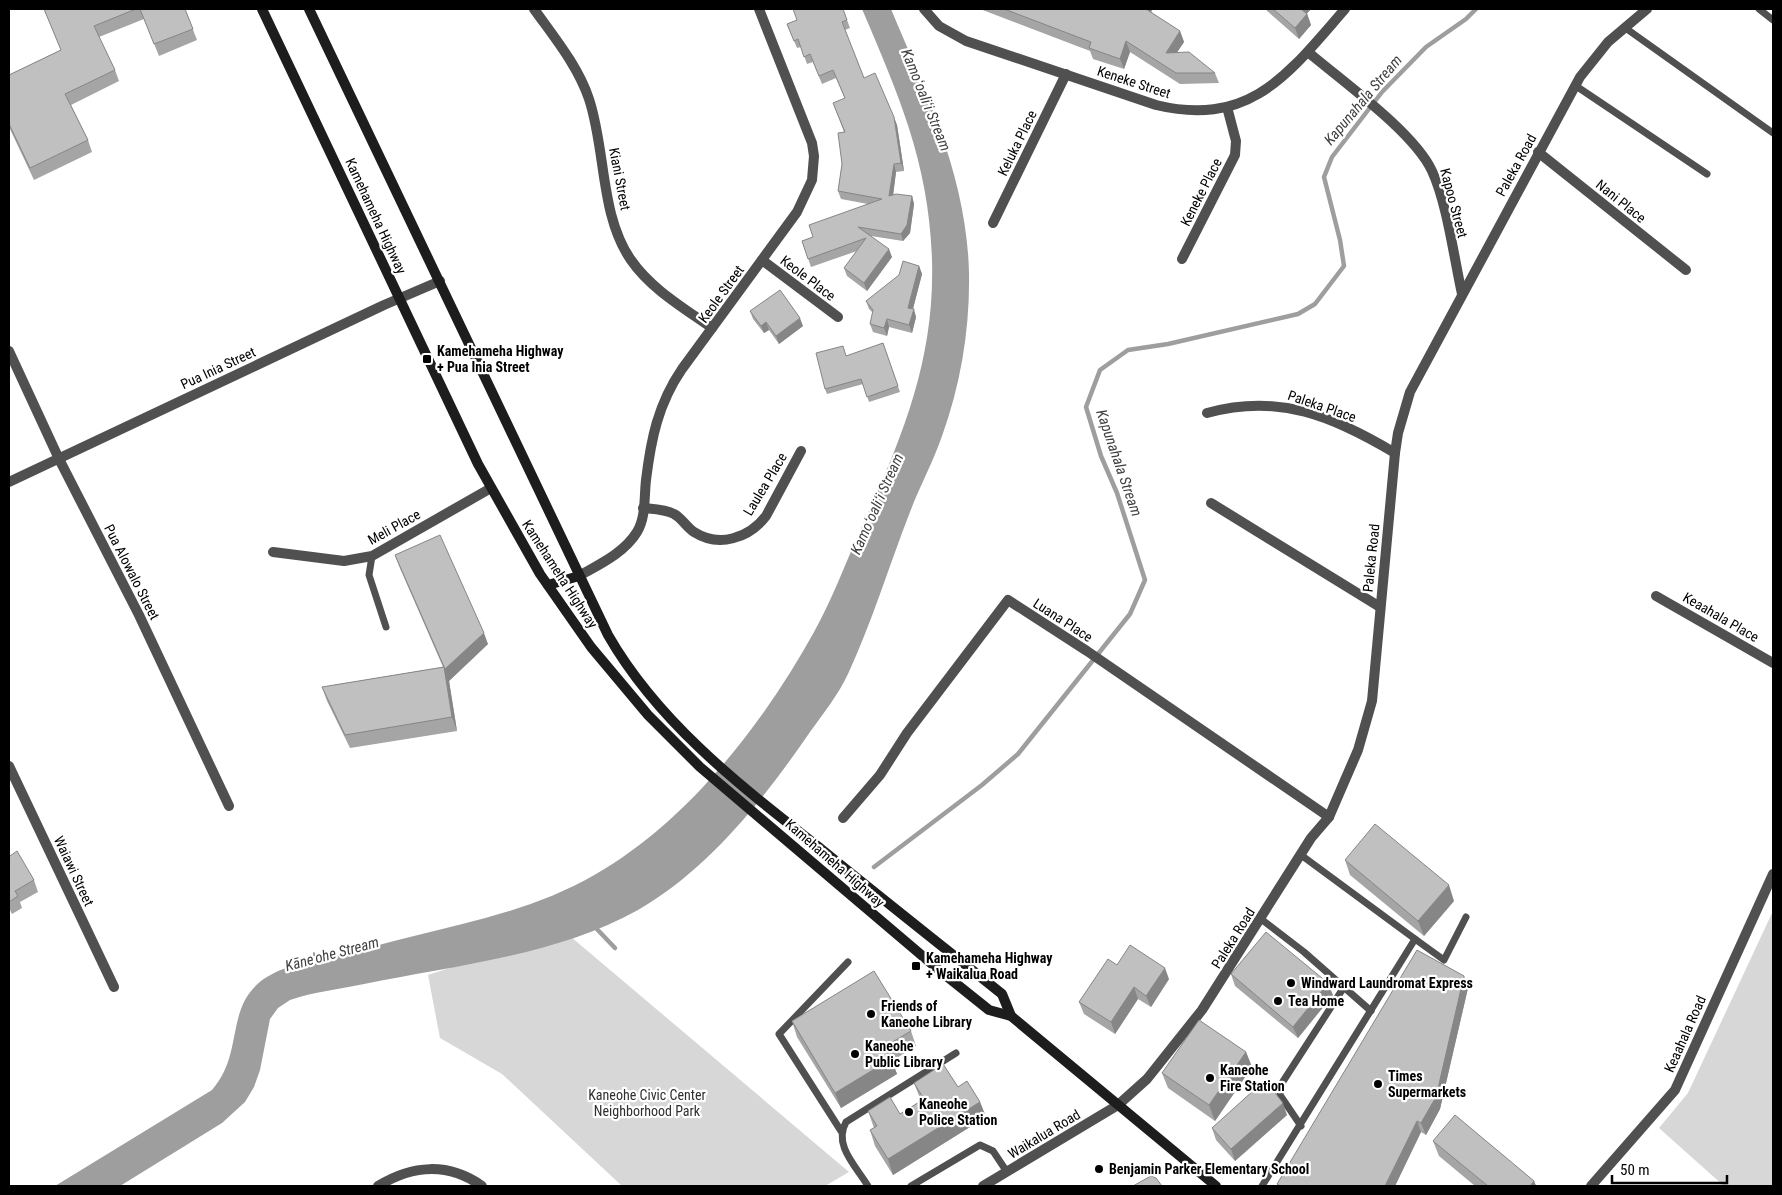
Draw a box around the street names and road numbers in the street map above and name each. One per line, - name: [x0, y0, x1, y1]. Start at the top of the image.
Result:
- street label: Keneke Street: [1095, 63, 1173, 101]
- street label: Keluka Place: [994, 107, 1040, 178]
- street label: Paleka Road: [1492, 131, 1540, 199]
- street label: Kiani Street: [606, 146, 634, 212]
- street label: Keneke Place: [1177, 155, 1225, 229]
- street label: Kamehameha Highway: [342, 156, 410, 277]
- street label: Kapoo Street: [1437, 166, 1471, 240]
- street label: Nani Place: [1593, 176, 1649, 226]
- street label: Keole Place: [777, 252, 839, 304]
- street label: Keole Street: [695, 262, 747, 326]
- street label: Pua Inia Street: [178, 344, 258, 392]
- street label: Paleka Place: [1286, 387, 1359, 425]
- street label: Laulea Place: [740, 449, 790, 518]
- street label: Meli Place: [365, 506, 423, 548]
- street label: Kamehameha Highway: [519, 517, 601, 631]
- street label: Pua Alowalo Street: [101, 522, 163, 622]
- street label: Paleka Road: [1359, 523, 1383, 593]
- street label: Keaahala Place: [1680, 589, 1762, 645]
- street label: Luana Place: [1030, 595, 1096, 645]
- street label: Kamehameha Highway: [782, 816, 888, 910]
- street label: Waiawi Street: [51, 833, 97, 909]
- street label: Paleka Road: [1208, 905, 1258, 971]
- street label: Keaahala Road: [1661, 993, 1709, 1075]
- street label: Waikalua Road: [1005, 1106, 1083, 1162]

